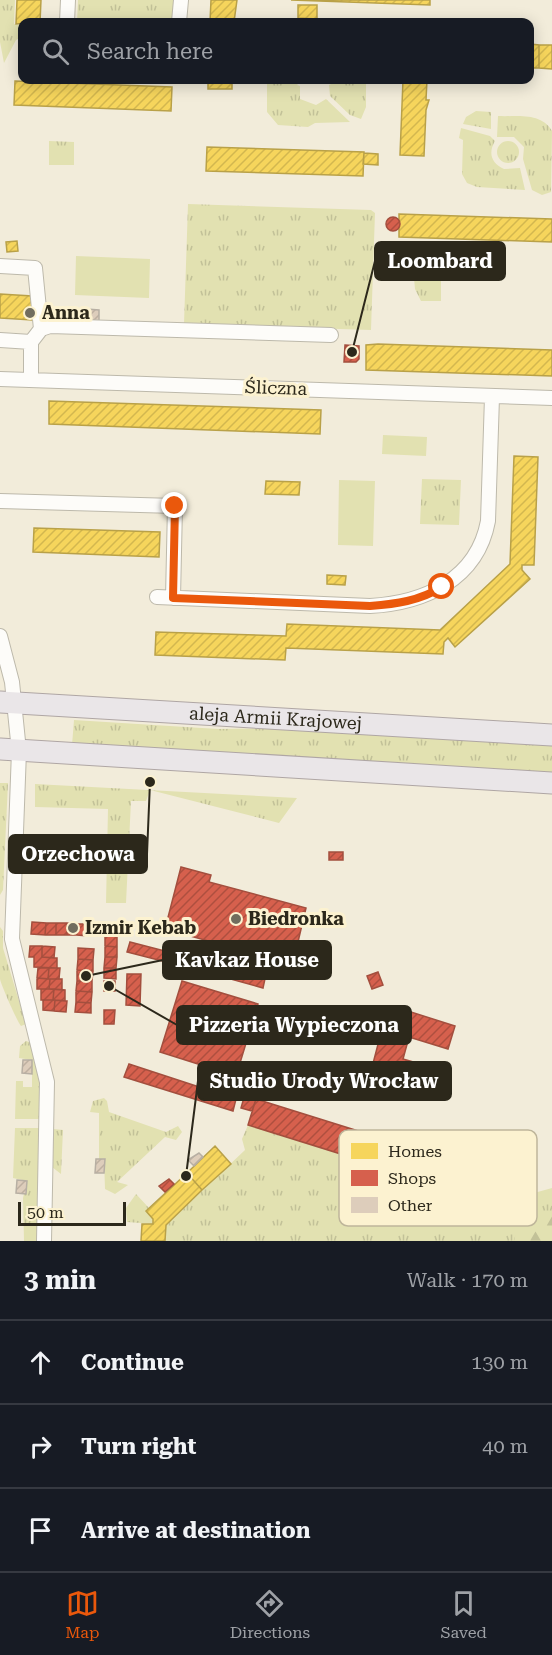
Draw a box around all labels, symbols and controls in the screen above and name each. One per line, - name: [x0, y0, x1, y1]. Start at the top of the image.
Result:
- search box: [18, 18, 534, 84]
- icon: search: [39, 35, 72, 68]
- text: Search here: [87, 39, 213, 64]
- callout: Loombard: [375, 242, 505, 280]
- text: Loombard: [387, 249, 493, 273]
- place label: Anna: [42, 302, 90, 323]
- marker: Anna: [23, 306, 37, 320]
- street label: Śliczna: [244, 376, 308, 399]
- route end: [161, 492, 187, 518]
- route start: [428, 573, 454, 599]
- street label: aleja Armii Krajowej: [188, 702, 363, 734]
- callout: Orzechowa: [9, 835, 147, 873]
- text: Orzechowa: [21, 842, 135, 866]
- place label: Biedronka: [248, 908, 344, 929]
- marker: Biedronka: [229, 912, 243, 926]
- place label: Izmir Kebab: [85, 917, 196, 938]
- marker: Izmir Kebab: [66, 921, 80, 935]
- callout: Kavkaz House: [163, 941, 331, 979]
- text: Kavkaz House: [175, 948, 319, 972]
- callout: Pizzeria Wypieczona: [177, 1006, 411, 1044]
- text: Pizzeria Wypieczona: [189, 1013, 399, 1037]
- callout: Studio Urody Wrocław: [198, 1062, 451, 1100]
- text: Studio Urody Wrocław: [210, 1069, 439, 1093]
- legend: [339, 1130, 537, 1226]
- text: Homes: [388, 1142, 442, 1161]
- text: Shops: [388, 1169, 437, 1188]
- text: Other: [388, 1196, 433, 1215]
- scale bar: [18, 1199, 126, 1226]
- text: 50 m: [27, 1203, 64, 1222]
- text: 3 min: [24, 1265, 96, 1295]
- text: Walk · 170 m: [407, 1268, 528, 1292]
- icon: ahead: [24, 1346, 57, 1379]
- text: Continue: [81, 1350, 184, 1375]
- text: 130 m: [471, 1350, 528, 1374]
- icon: right: [24, 1430, 57, 1463]
- text: Turn right: [81, 1434, 196, 1459]
- text: 40 m: [482, 1434, 528, 1458]
- icon: arrive: [24, 1514, 57, 1547]
- text: Arrive at destination: [81, 1518, 310, 1543]
- tab: Map: [65, 1587, 99, 1642]
- tab: Directions: [230, 1587, 310, 1642]
- tab: Saved: [440, 1587, 487, 1642]

